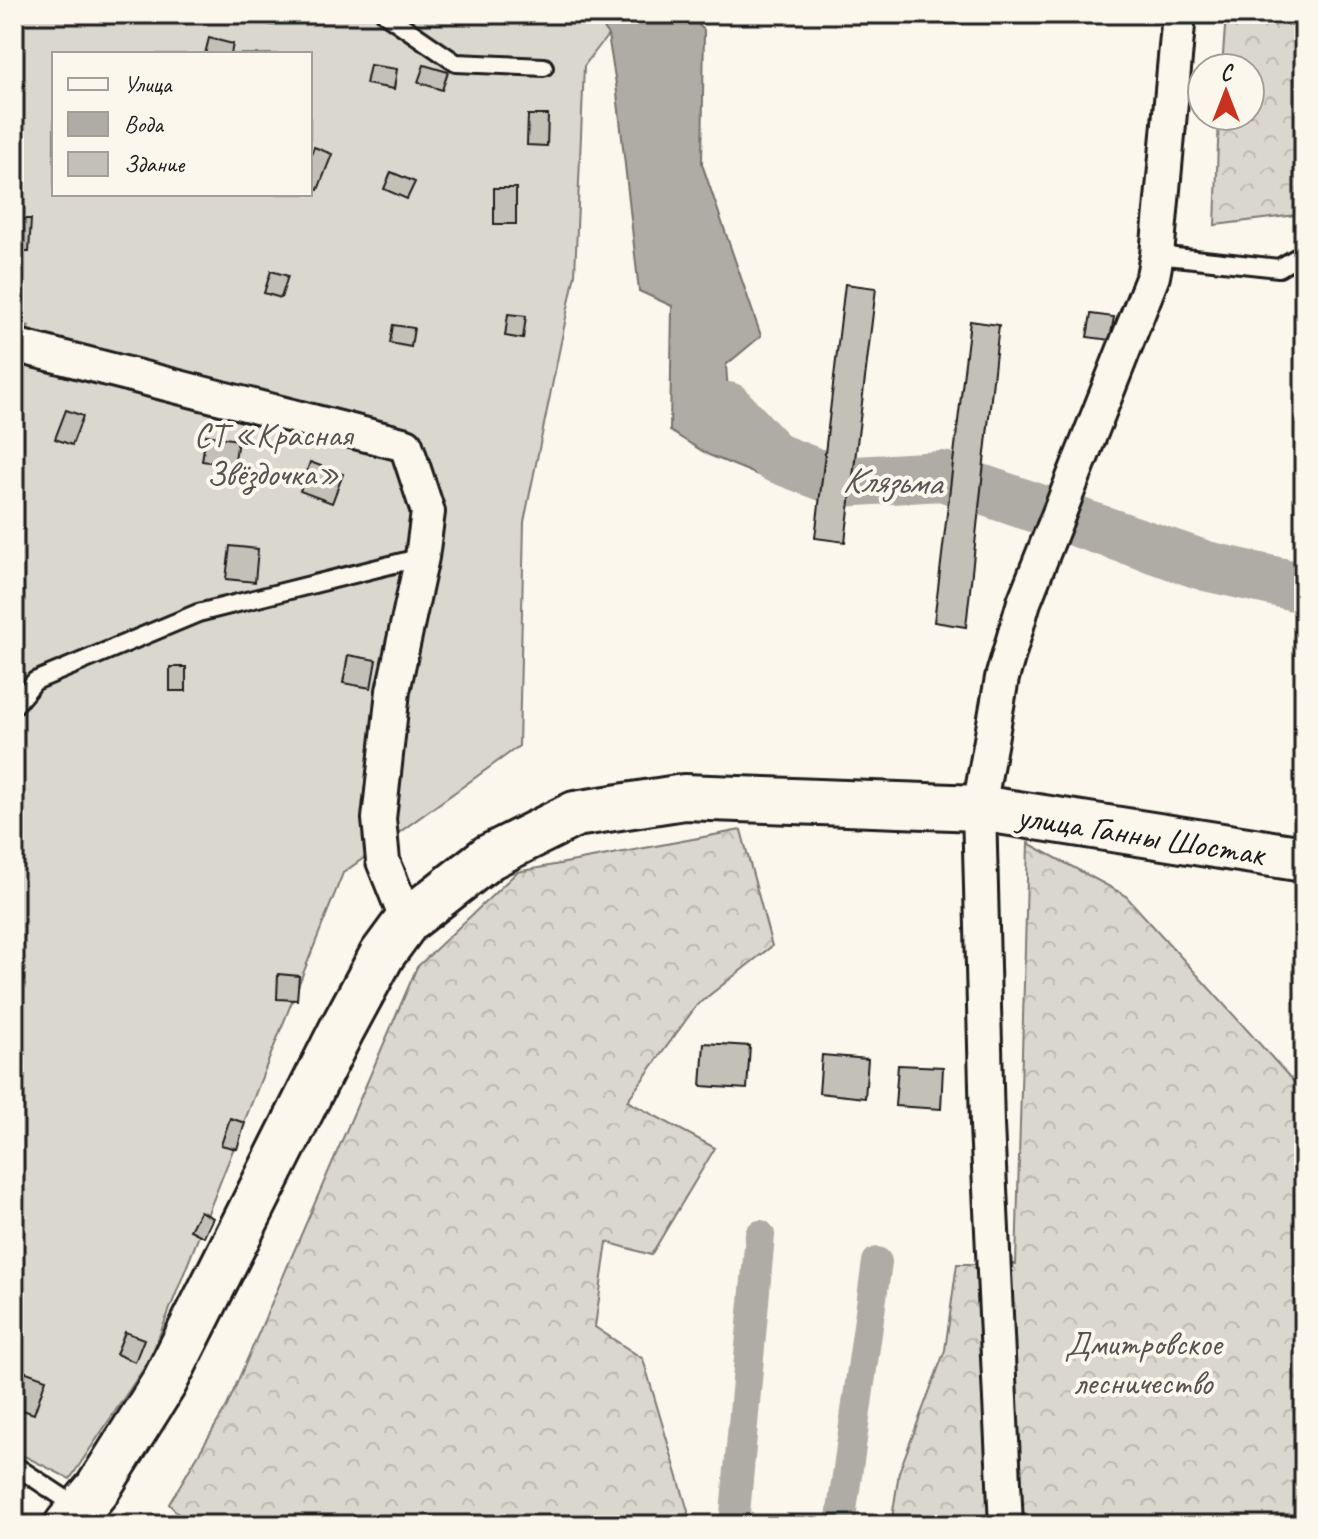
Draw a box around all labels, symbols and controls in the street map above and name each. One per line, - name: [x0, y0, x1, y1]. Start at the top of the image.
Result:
- legend: [52, 52, 312, 196]
- north arrow: [1186, 52, 1266, 132]
- text: С: [1221, 59, 1235, 87]
- text: Улица: [124, 69, 173, 99]
- text: Вода: [124, 109, 164, 139]
- text: Здание: [124, 149, 186, 179]
- park label: СТ «Красная Звёздочка»: [194, 413, 355, 495]
- water label: Клязьма: [842, 456, 946, 506]
- street label: улица Ганны Шостак: [1013, 793, 1270, 876]
- park label: Дмитровское лесничество: [1064, 1322, 1225, 1404]

